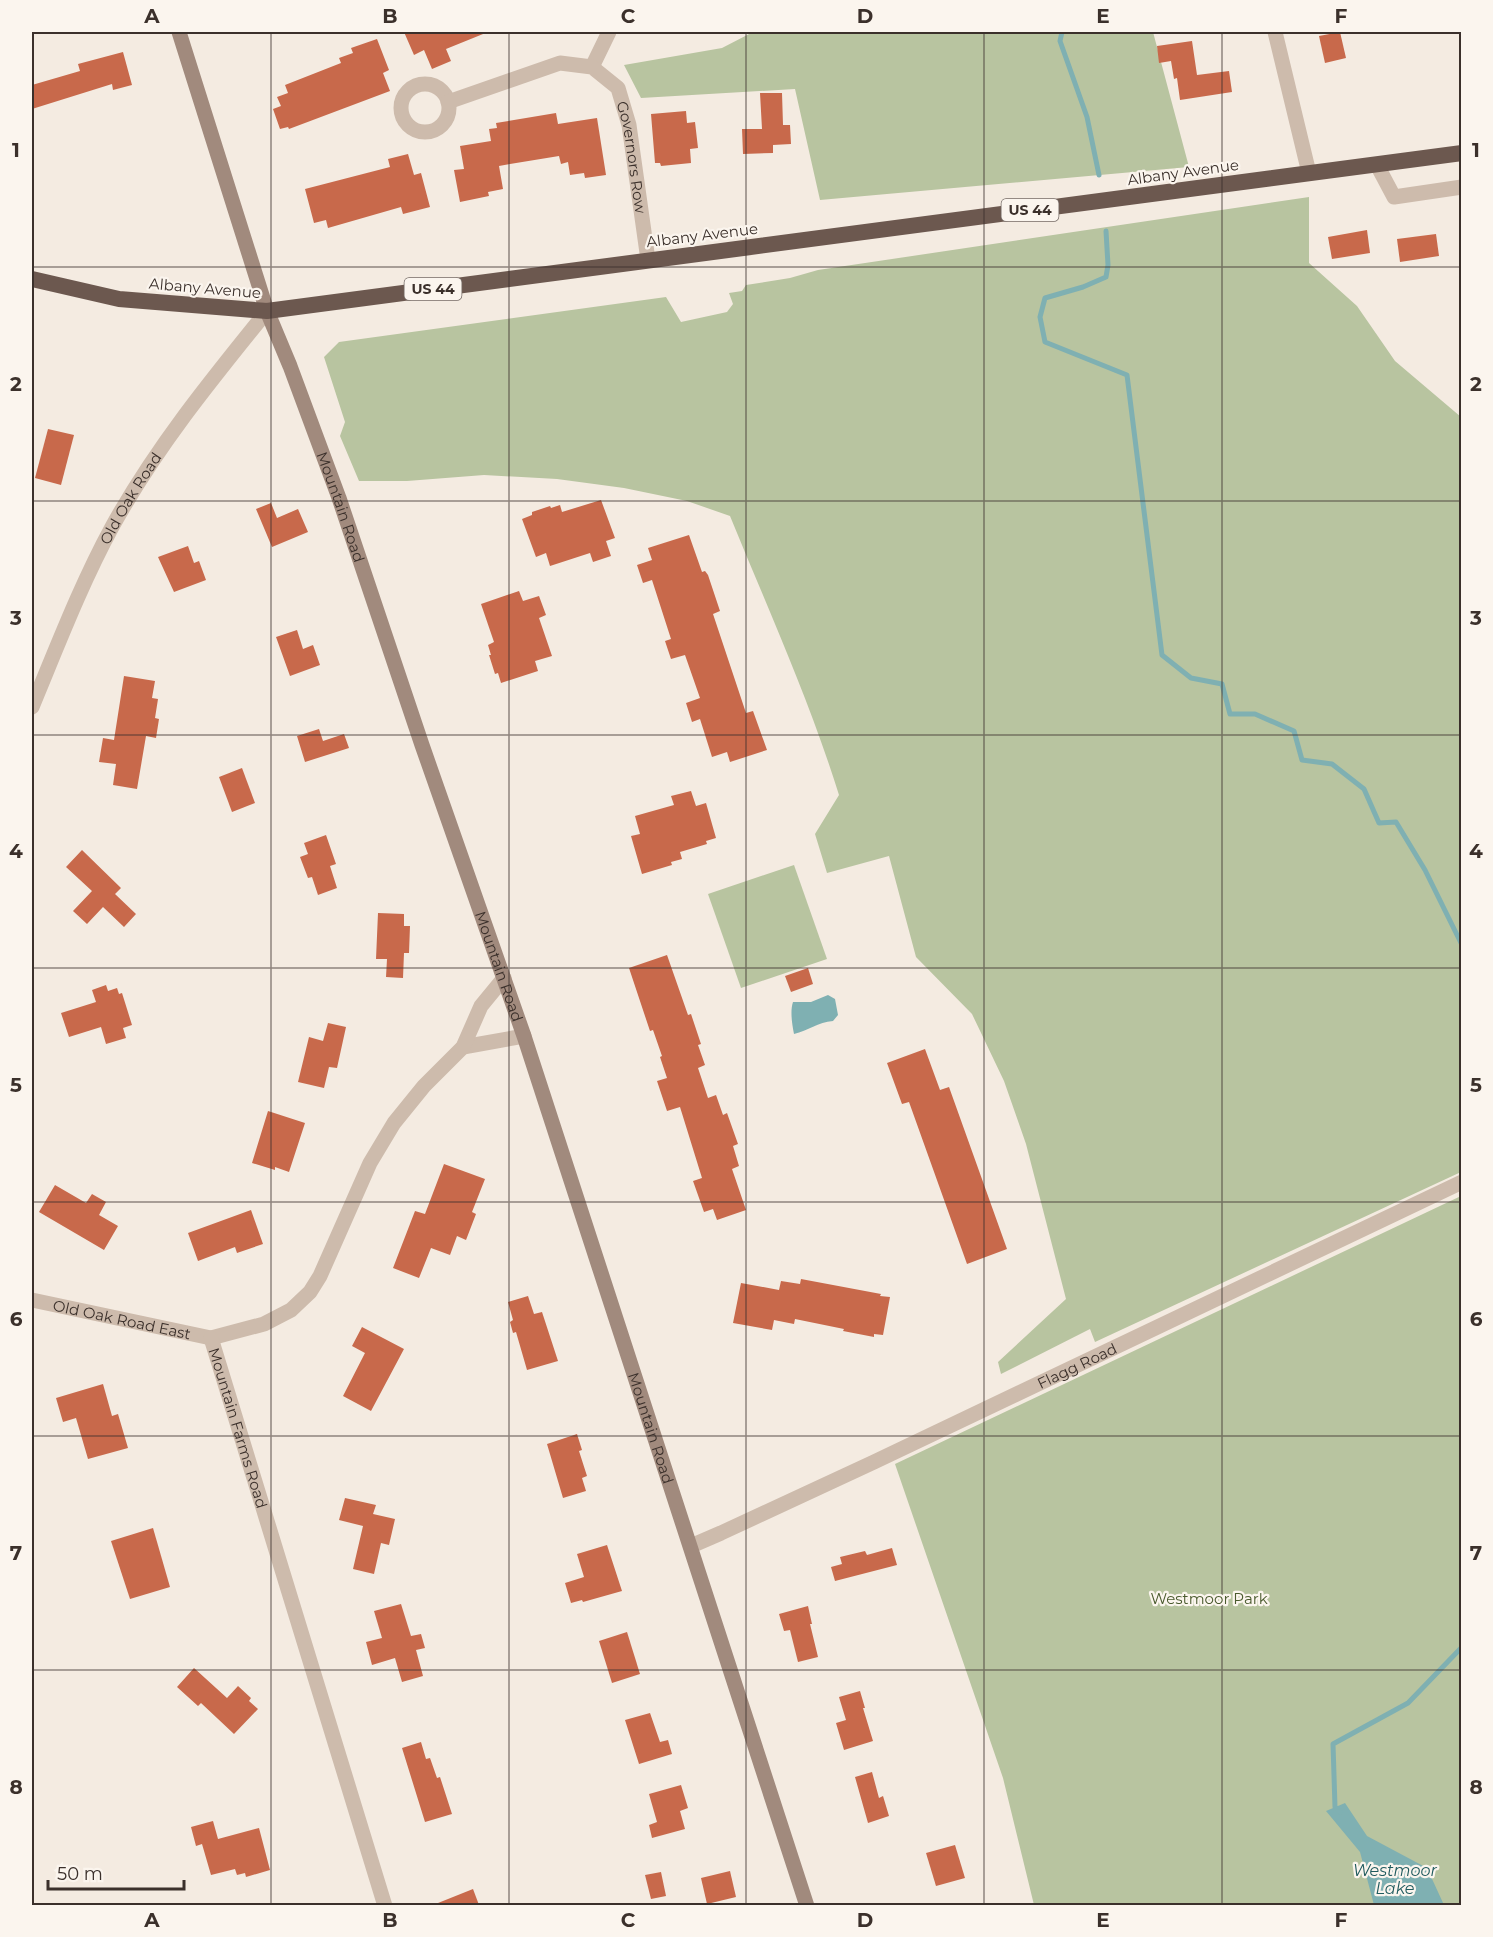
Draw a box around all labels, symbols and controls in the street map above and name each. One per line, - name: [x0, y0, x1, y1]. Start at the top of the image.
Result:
- text: A: [143, 4, 160, 28]
- text: B: [382, 4, 398, 28]
- text: C: [621, 4, 636, 28]
- text: D: [857, 4, 873, 28]
- text: E: [1096, 4, 1110, 28]
- text: F: [1335, 4, 1348, 28]
- street label: Governors Row: [613, 99, 651, 215]
- text: 1: [12, 138, 20, 162]
- text: 1: [1472, 138, 1480, 162]
- street label: Albany Avenue: [1126, 155, 1240, 189]
- road number: US 44: [1002, 199, 1058, 221]
- street label: Albany Avenue: [645, 219, 759, 251]
- street label: Albany Avenue: [148, 274, 262, 302]
- road number: US 44: [404, 278, 462, 300]
- text: 2: [10, 372, 22, 396]
- text: 2: [1470, 372, 1482, 396]
- street label: Old Oak Road: [95, 448, 165, 547]
- street label: Mountain Road: [313, 449, 369, 565]
- text: 3: [9, 606, 22, 630]
- text: 3: [1469, 606, 1482, 630]
- text: 4: [9, 839, 23, 863]
- text: 4: [1469, 839, 1483, 863]
- street label: Mountain Road: [471, 908, 528, 1024]
- text: 5: [10, 1073, 22, 1097]
- text: 5: [1470, 1073, 1482, 1097]
- street label: Old Oak Road East: [51, 1295, 193, 1343]
- text: 6: [10, 1307, 23, 1331]
- text: 6: [1470, 1307, 1483, 1331]
- street label: Flagg Road: [1034, 1338, 1120, 1393]
- street label: Mountain Farms Road: [205, 1345, 272, 1511]
- street label: Mountain Road: [625, 1370, 678, 1486]
- text: 7: [10, 1541, 22, 1565]
- text: 7: [1470, 1541, 1482, 1565]
- park label: Westmoor Park: [1150, 1589, 1268, 1608]
- text: 8: [9, 1775, 23, 1799]
- text: 8: [1469, 1775, 1483, 1799]
- scale bar: [48, 1853, 184, 1891]
- water label: Westmoor Lake: [1353, 1861, 1438, 1898]
- text: 50 m: [57, 1863, 103, 1885]
- text: A: [143, 1908, 160, 1932]
- text: B: [382, 1908, 398, 1932]
- text: C: [621, 1908, 636, 1932]
- text: D: [857, 1908, 873, 1932]
- text: E: [1096, 1908, 1110, 1932]
- text: F: [1335, 1908, 1348, 1932]

